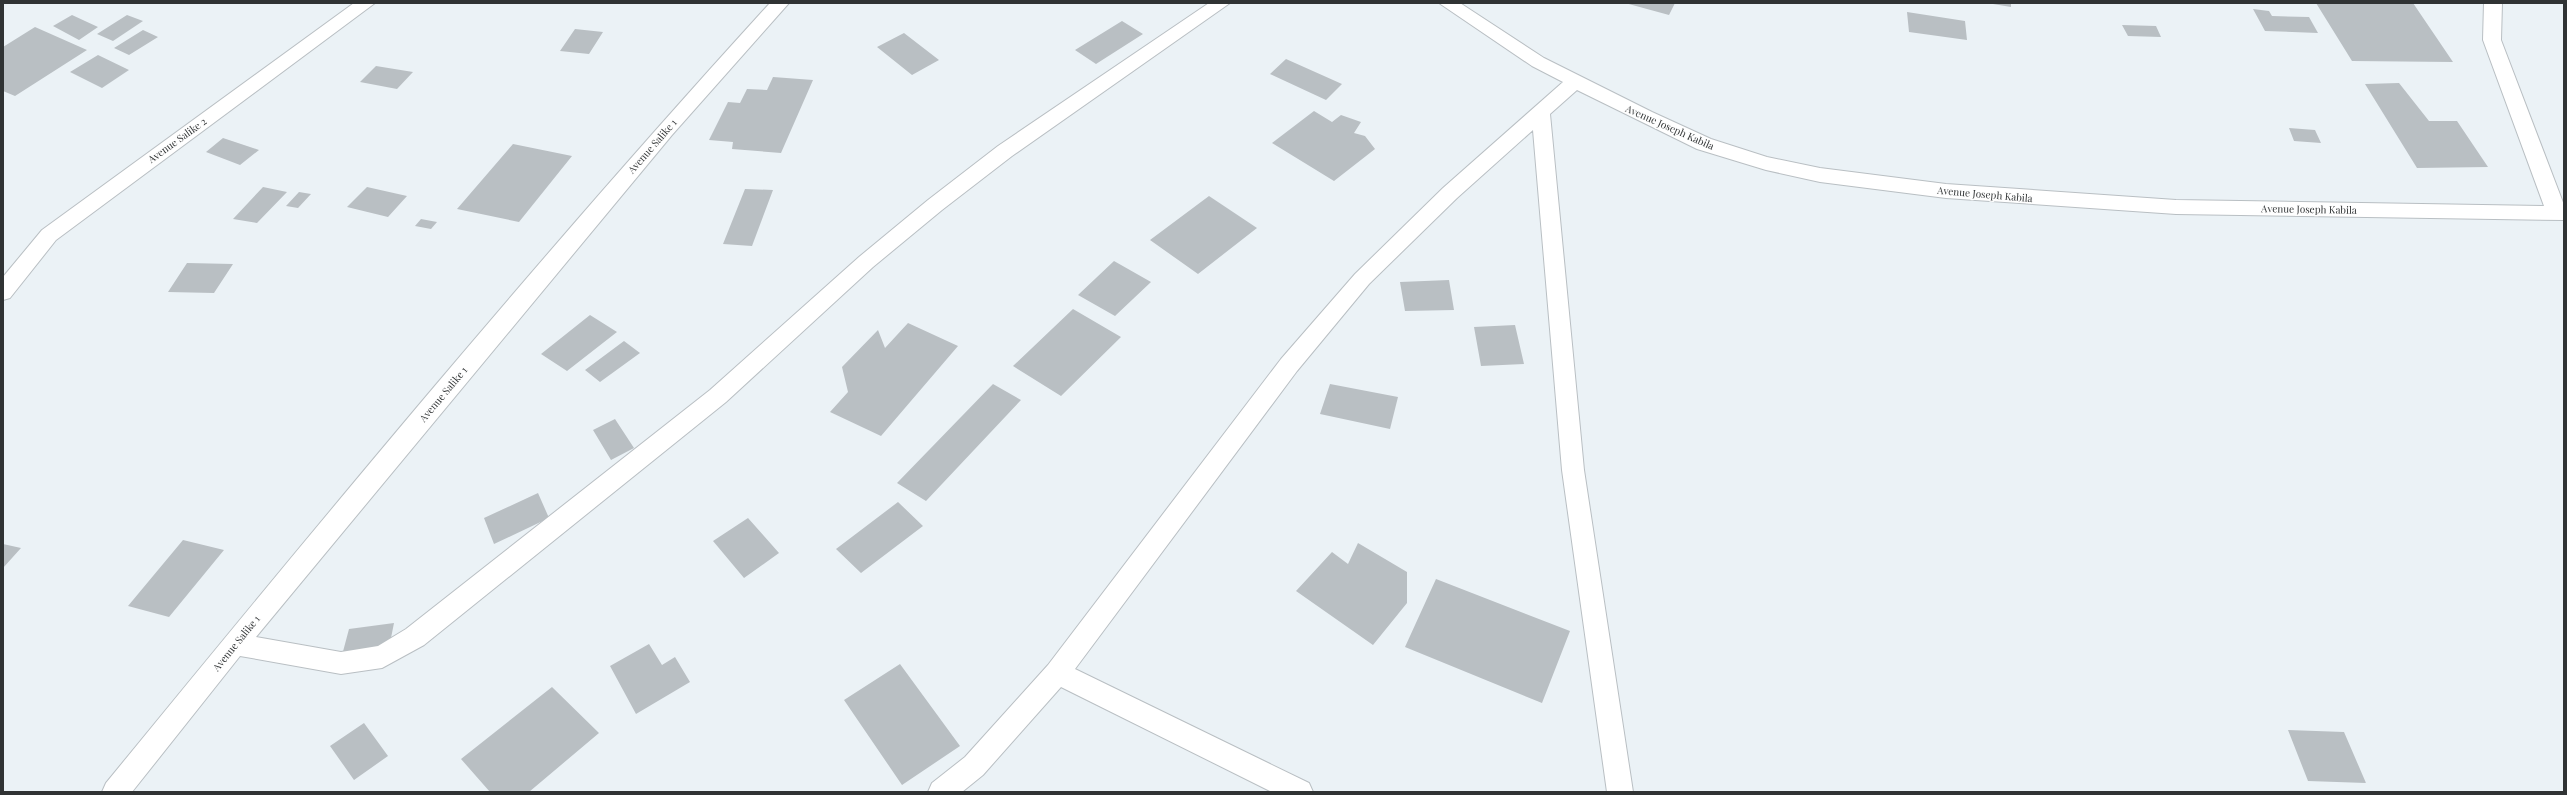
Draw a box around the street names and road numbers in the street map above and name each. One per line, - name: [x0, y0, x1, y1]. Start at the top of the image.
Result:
- street label: Avenue Joseph Kabila: [1623, 101, 1717, 153]
- street label: Avenue Salike 2: [144, 114, 209, 167]
- street label: Avenue Salike 1: [624, 115, 680, 177]
- street label: Avenue Joseph Kabila: [1936, 183, 2033, 205]
- street label: Avenue Joseph Kabila: [2260, 201, 2357, 217]
- street label: Avenue Salike 1: [415, 363, 470, 425]
- street label: Avenue Salike 1: [208, 612, 263, 675]

